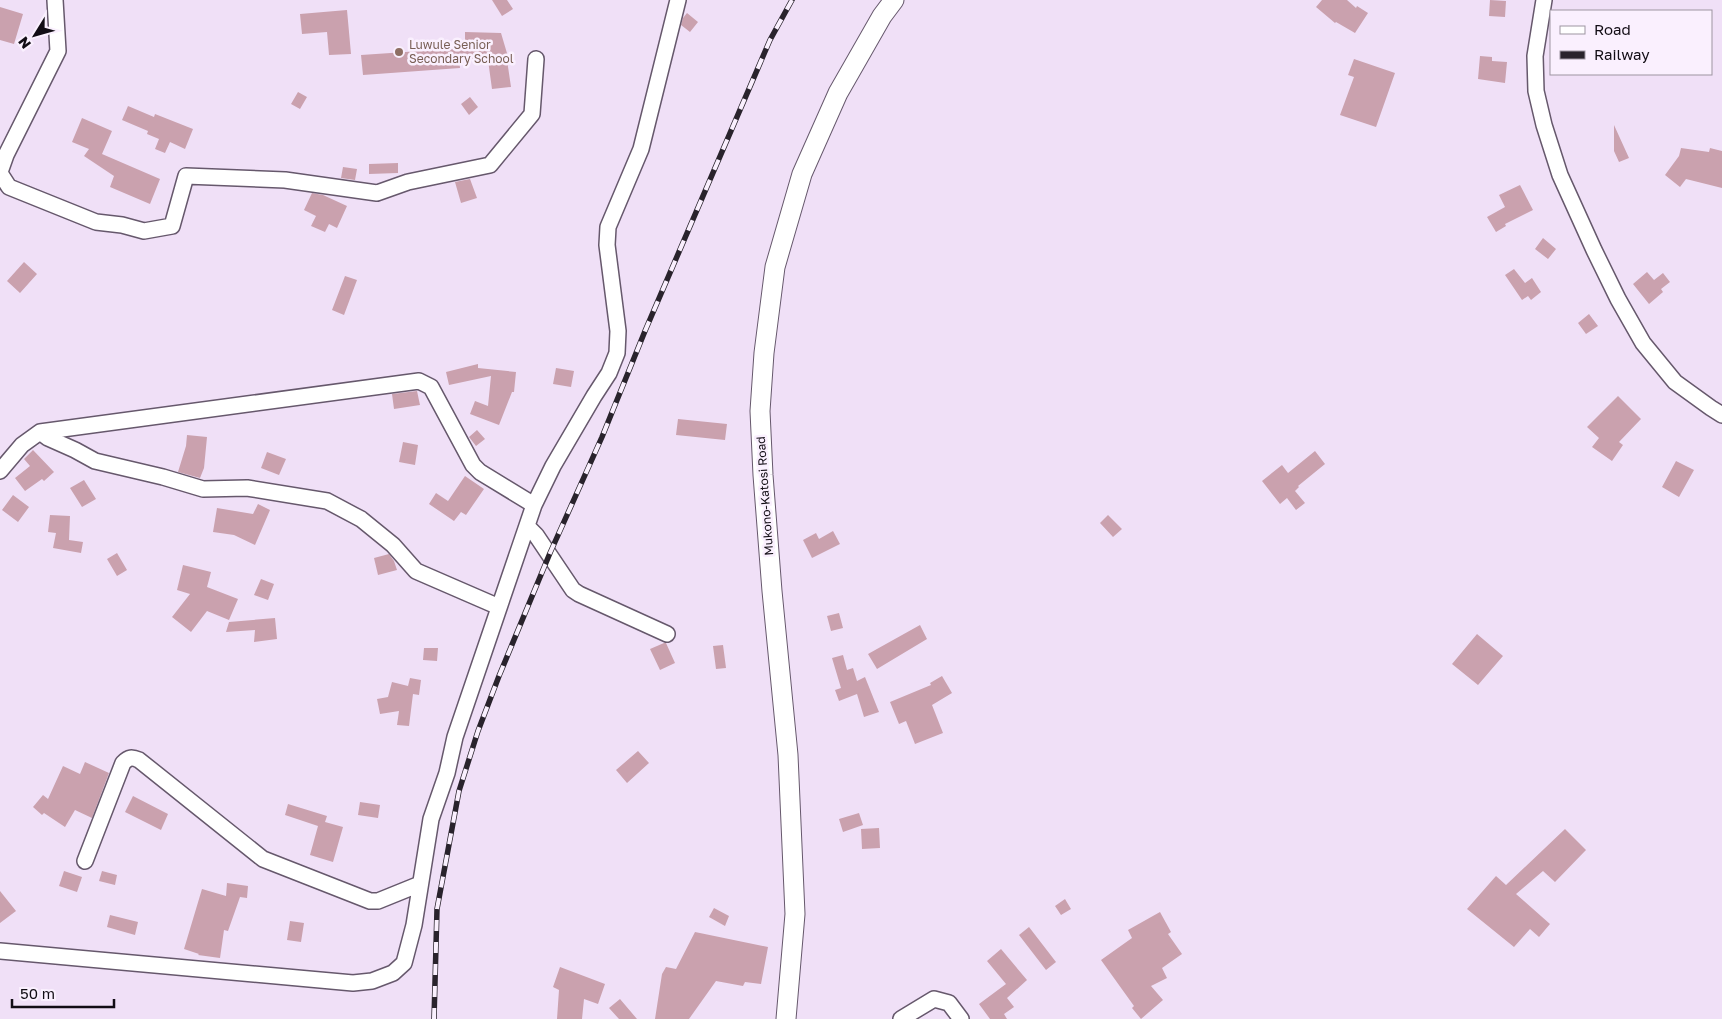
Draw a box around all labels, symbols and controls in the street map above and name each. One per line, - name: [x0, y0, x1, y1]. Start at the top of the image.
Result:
- north arrow: [10, 10, 60, 60]
- legend: [1550, 10, 1712, 75]
- text: Road: [1594, 20, 1631, 38]
- text: N: [14, 34, 34, 52]
- place label: Luwule Senior Secondary School: [409, 37, 514, 66]
- text: Railway: [1594, 45, 1650, 63]
- marker: Luwule Senior Secondary School: [393, 46, 405, 58]
- street label: Mukono-Katosi Road: [753, 436, 776, 556]
- scale bar: [12, 976, 115, 1008]
- text: 50 m: [20, 984, 55, 1002]

